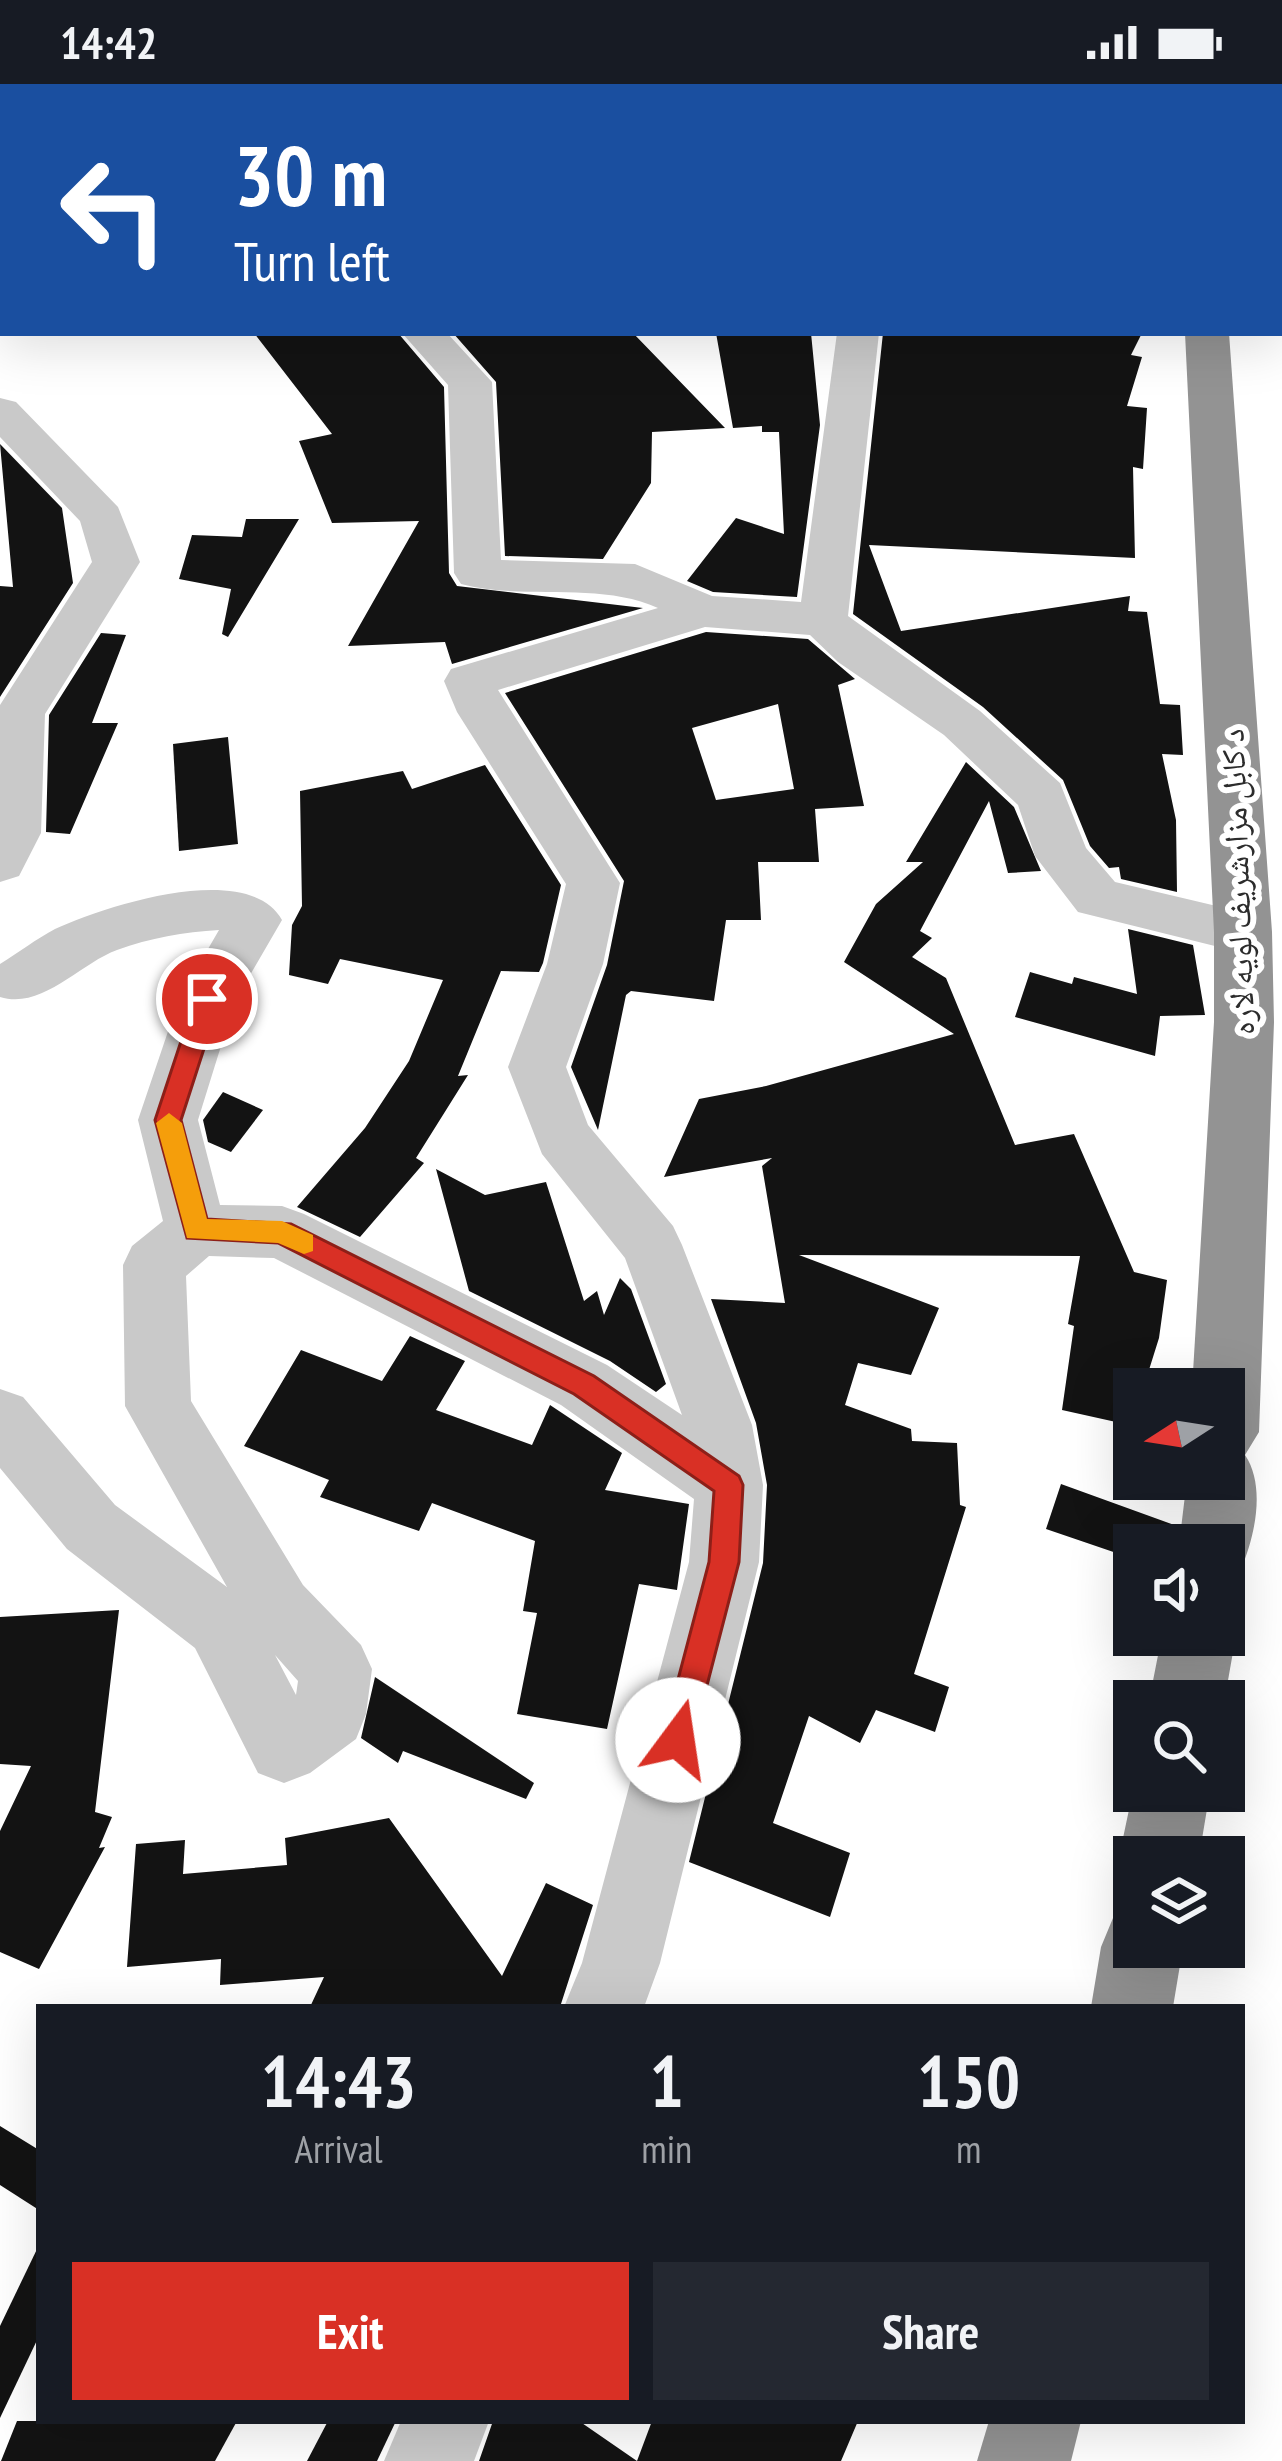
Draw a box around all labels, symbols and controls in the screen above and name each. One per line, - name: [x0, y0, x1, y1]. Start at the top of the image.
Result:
- text: 14:42: [60, 13, 157, 71]
- text: 30 m: [234, 120, 387, 229]
- icon: left: [36, 132, 192, 288]
- text: Turn left: [234, 226, 390, 296]
- street label: د کابل مزارشریف لویه لاره: [1210, 728, 1263, 1036]
- pin: [156, 948, 258, 1050]
- icon: arrive: [174, 966, 240, 1032]
- north arrow: [1113, 1368, 1245, 1500]
- map controls: [1113, 1368, 1245, 1968]
- button: sound: [1113, 1524, 1245, 1656]
- position arrow: [615, 1677, 741, 1803]
- button: search: [1113, 1680, 1245, 1812]
- button: layers: [1113, 1836, 1245, 1968]
- text: 14:43: [261, 2034, 417, 2127]
- text: 1: [650, 2034, 684, 2127]
- text: 150: [917, 2034, 1020, 2127]
- text: Arrival: [295, 2123, 383, 2174]
- text: min: [641, 2123, 692, 2174]
- text: m: [956, 2123, 981, 2174]
- button: Exit: [72, 2262, 629, 2400]
- button: Share: [653, 2262, 1209, 2400]

